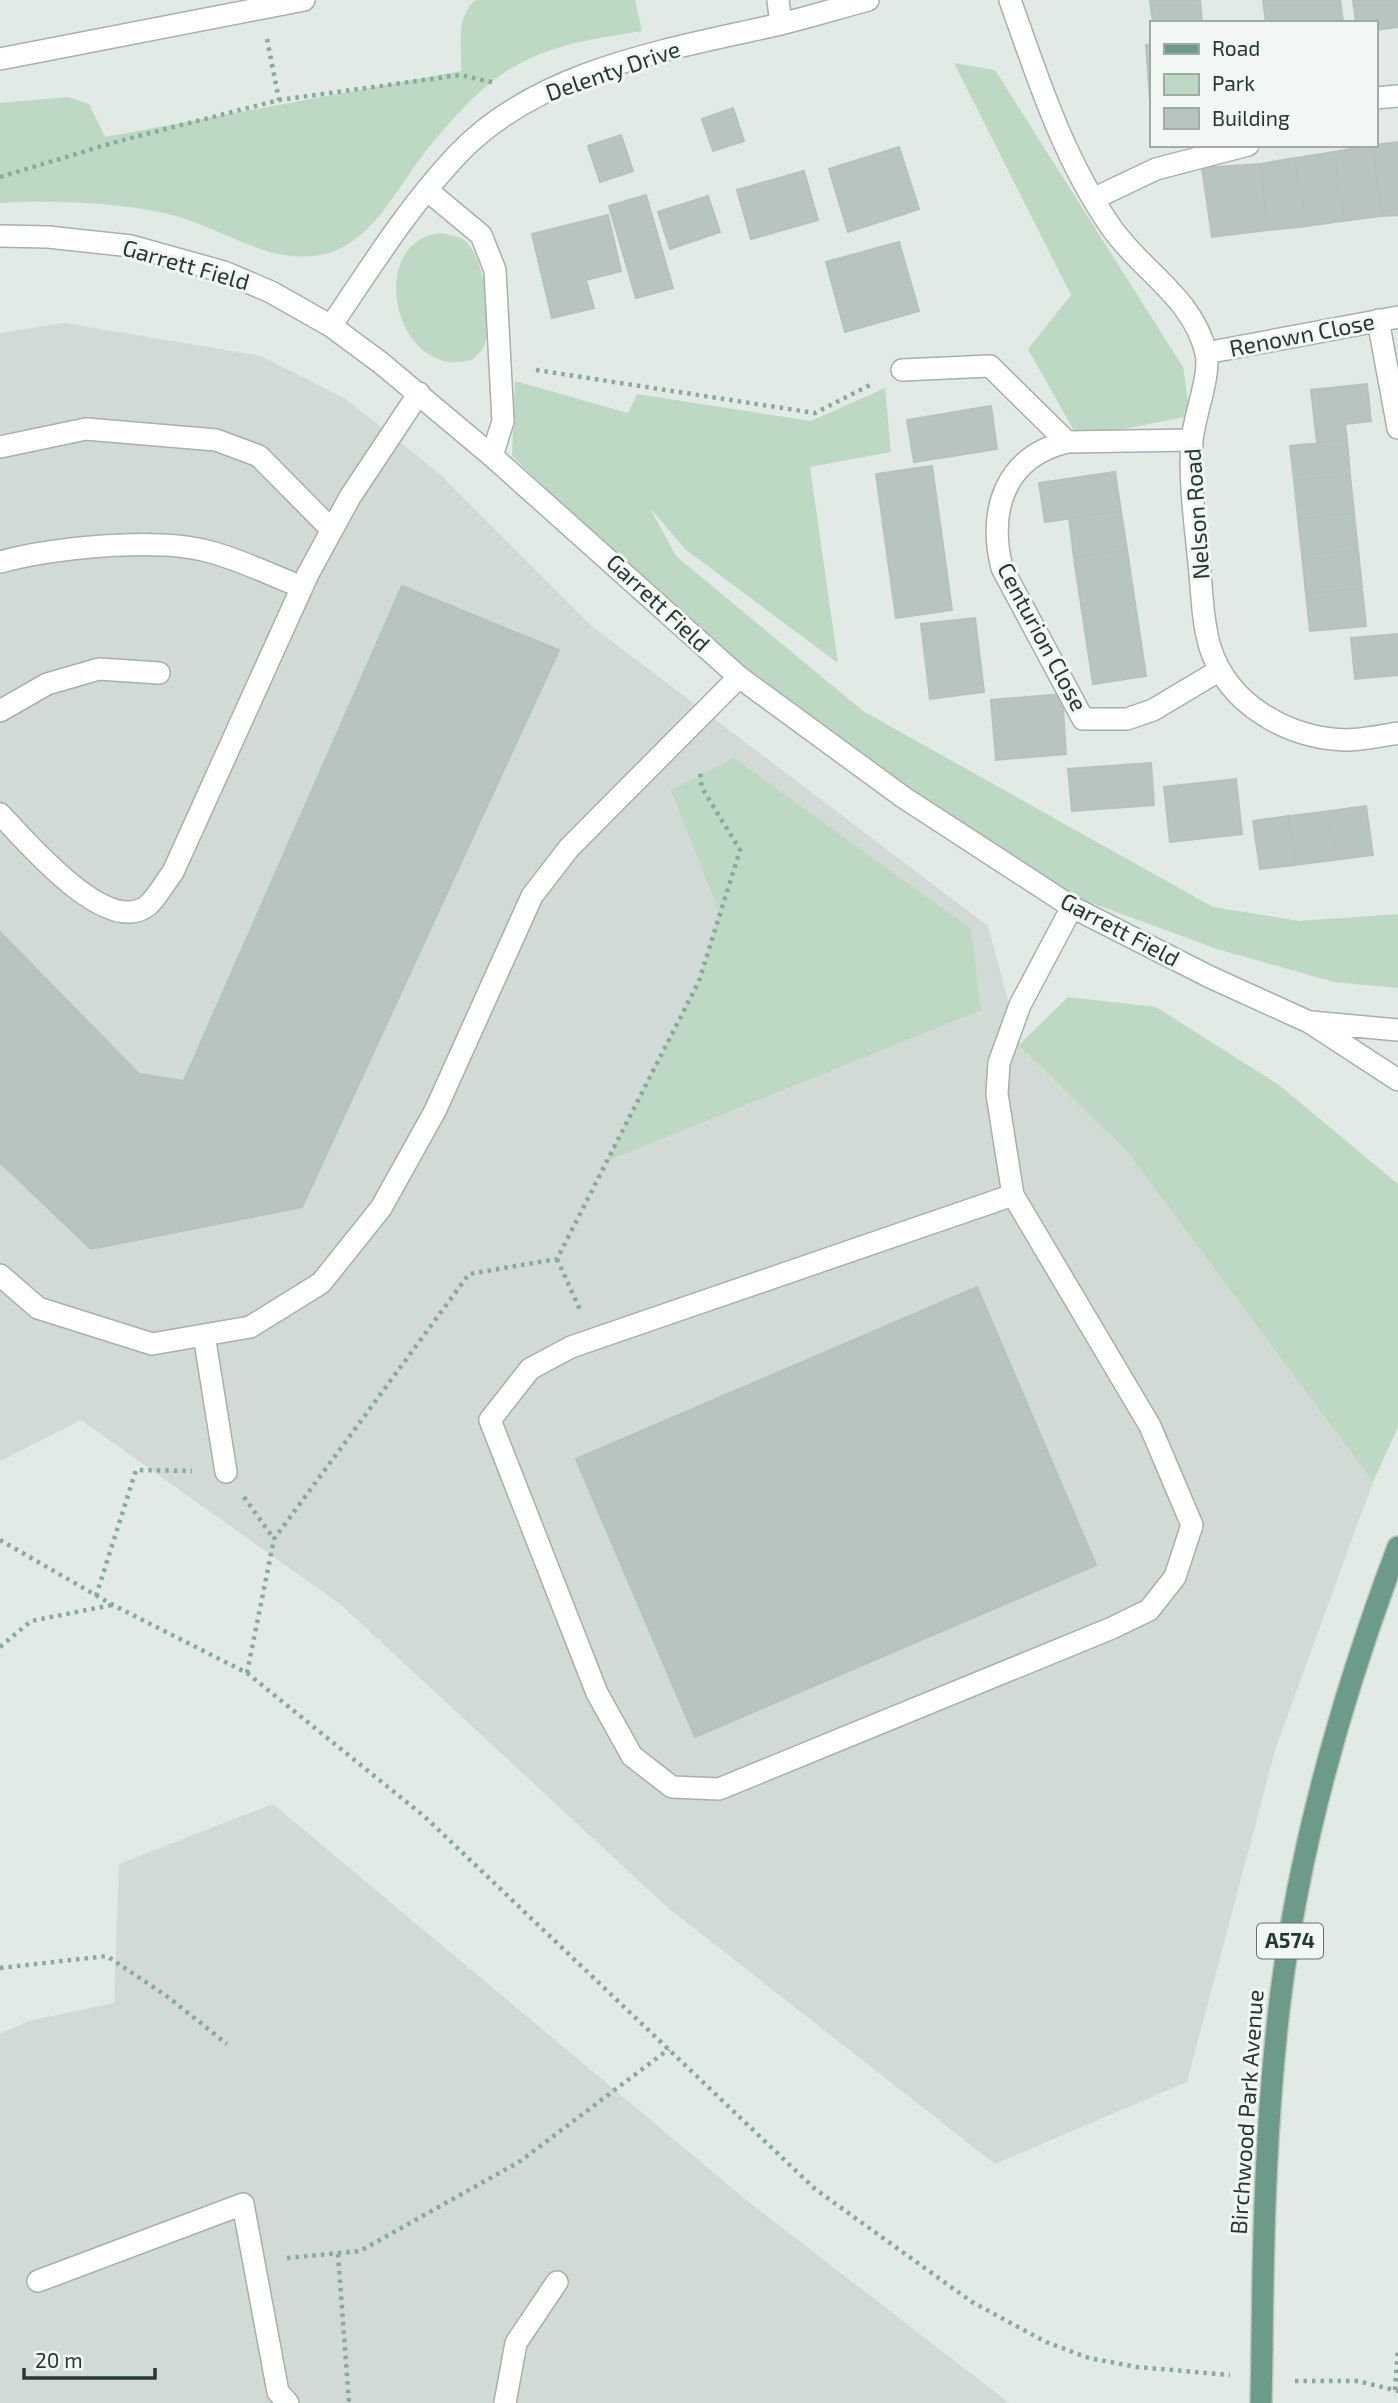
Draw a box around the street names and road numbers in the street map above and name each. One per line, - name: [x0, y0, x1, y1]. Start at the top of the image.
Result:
- street label: Delenty Drive: [542, 34, 684, 106]
- street label: Garrett Field: [120, 233, 253, 296]
- street label: Renown Close: [1227, 306, 1377, 362]
- street label: Nelson Road: [1177, 447, 1215, 581]
- street label: Garrett Field: [601, 547, 716, 657]
- street label: Centurion Close: [992, 557, 1094, 716]
- street label: Garrett Field: [1056, 886, 1185, 972]
- road number: A574: [1257, 1924, 1323, 1958]
- street label: Birchwood Park Avenue: [1223, 1989, 1269, 2235]

